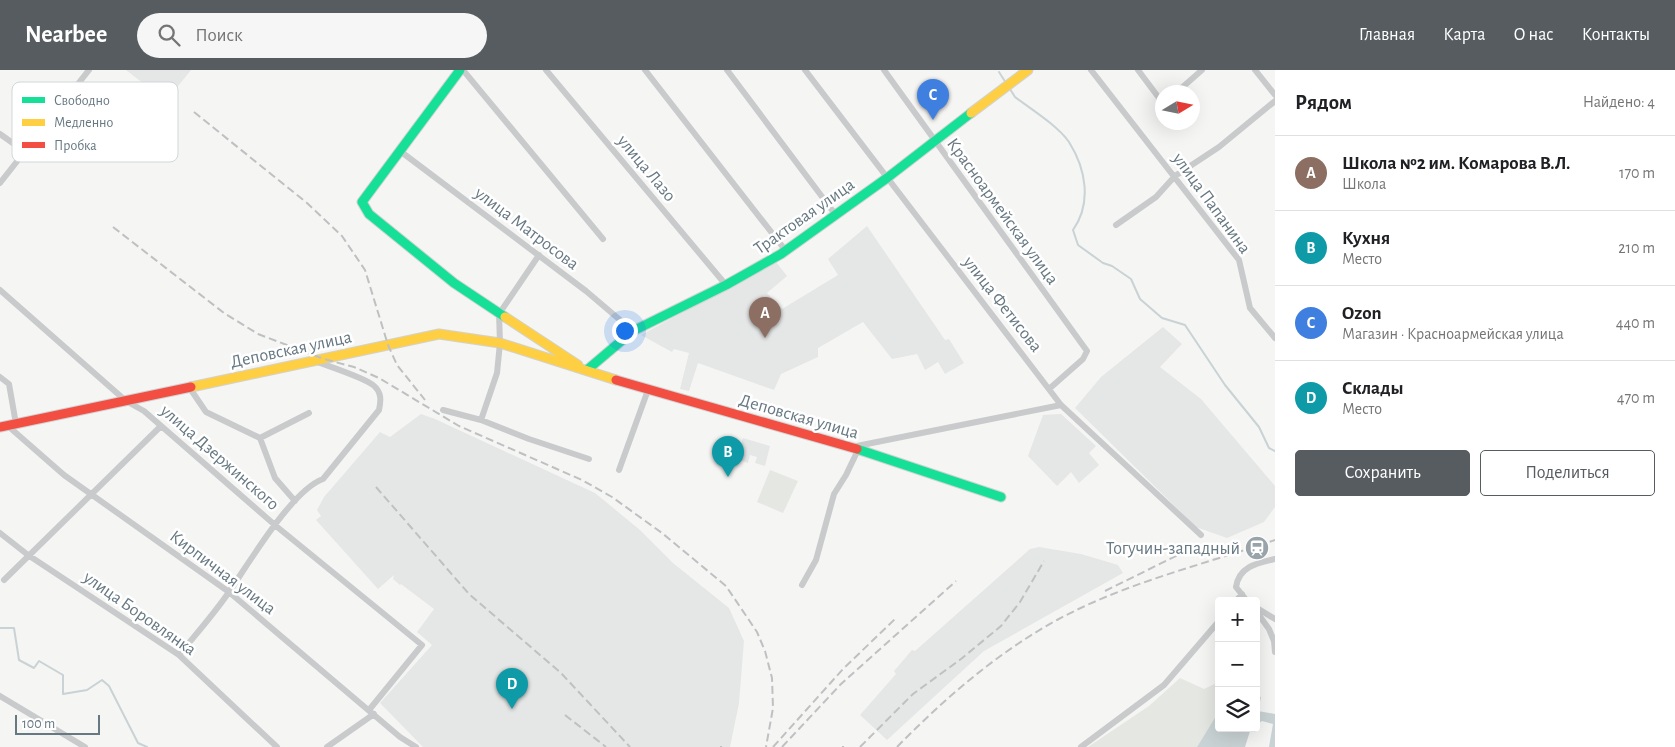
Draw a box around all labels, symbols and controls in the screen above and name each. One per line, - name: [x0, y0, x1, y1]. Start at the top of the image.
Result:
- search box: [137, 13, 487, 58]
- icon: search: [155, 21, 183, 49]
- text: Nearbee: [25, 23, 107, 47]
- text: Поиск: [195, 26, 243, 45]
- text: Главная: [1359, 26, 1415, 44]
- text: Карта: [1443, 26, 1485, 44]
- text: О нас: [1513, 26, 1554, 44]
- text: Контакты: [1582, 26, 1650, 44]
- pin: C: [917, 79, 949, 120]
- legend: [12, 82, 178, 162]
- north arrow: [1155, 85, 1200, 130]
- text: Рядом: [1295, 92, 1352, 113]
- text: Свободно: [54, 94, 110, 108]
- text: Найдено: 4: [1583, 94, 1655, 110]
- text: Медленно: [54, 116, 113, 130]
- street label: улица Лазо: [613, 131, 679, 205]
- street label: Красноармейская улица: [943, 135, 1061, 288]
- text: Пробка: [54, 139, 97, 153]
- street label: улица Папанина: [1168, 149, 1254, 257]
- text: Школа №2 им. Комарова В.Л.: [1342, 154, 1570, 173]
- text: A: [1306, 165, 1316, 181]
- text: 170 m: [1619, 165, 1655, 181]
- street label: Трактовая улица: [751, 176, 858, 258]
- text: Школа: [1342, 176, 1386, 192]
- street label: улица Матросова: [470, 183, 582, 274]
- text: Кухня: [1342, 229, 1390, 248]
- text: B: [1306, 240, 1316, 256]
- text: 210 m: [1618, 240, 1655, 256]
- text: Место: [1342, 251, 1382, 267]
- street label: улица Фетисова: [959, 253, 1045, 356]
- pin: A: [749, 297, 781, 338]
- text: Ozon: [1342, 304, 1381, 323]
- text: C: [1307, 315, 1315, 331]
- text: 440 m: [1616, 315, 1655, 331]
- your location: [612, 318, 638, 344]
- text: Магазин · Красноармейская улица: [1342, 326, 1564, 342]
- street label: Деповская улица: [229, 328, 353, 372]
- text: Склады: [1342, 379, 1403, 398]
- text: D: [1306, 390, 1316, 406]
- text: 470 m: [1617, 390, 1655, 406]
- street label: Деповская улица: [737, 391, 861, 443]
- street label: улица Дзержинского: [156, 401, 282, 514]
- text: Место: [1342, 401, 1382, 417]
- pin: B: [712, 436, 744, 477]
- button: Сохранить: [1295, 450, 1470, 496]
- button: Поделиться: [1480, 450, 1655, 496]
- street label: Кирпичная улица: [166, 527, 279, 618]
- station icon: Тогучин-западный: [1244, 535, 1270, 561]
- place label: Тогучин-западный: [1106, 540, 1240, 558]
- street label: улица Боровлянка: [79, 568, 199, 659]
- map controls: [1215, 597, 1260, 732]
- button: +: [1215, 597, 1260, 642]
- button: −: [1215, 642, 1260, 687]
- pin: D: [496, 668, 528, 709]
- button: layers: [1215, 687, 1260, 732]
- scale bar: [15, 712, 100, 735]
- text: 100 m: [22, 717, 55, 731]

